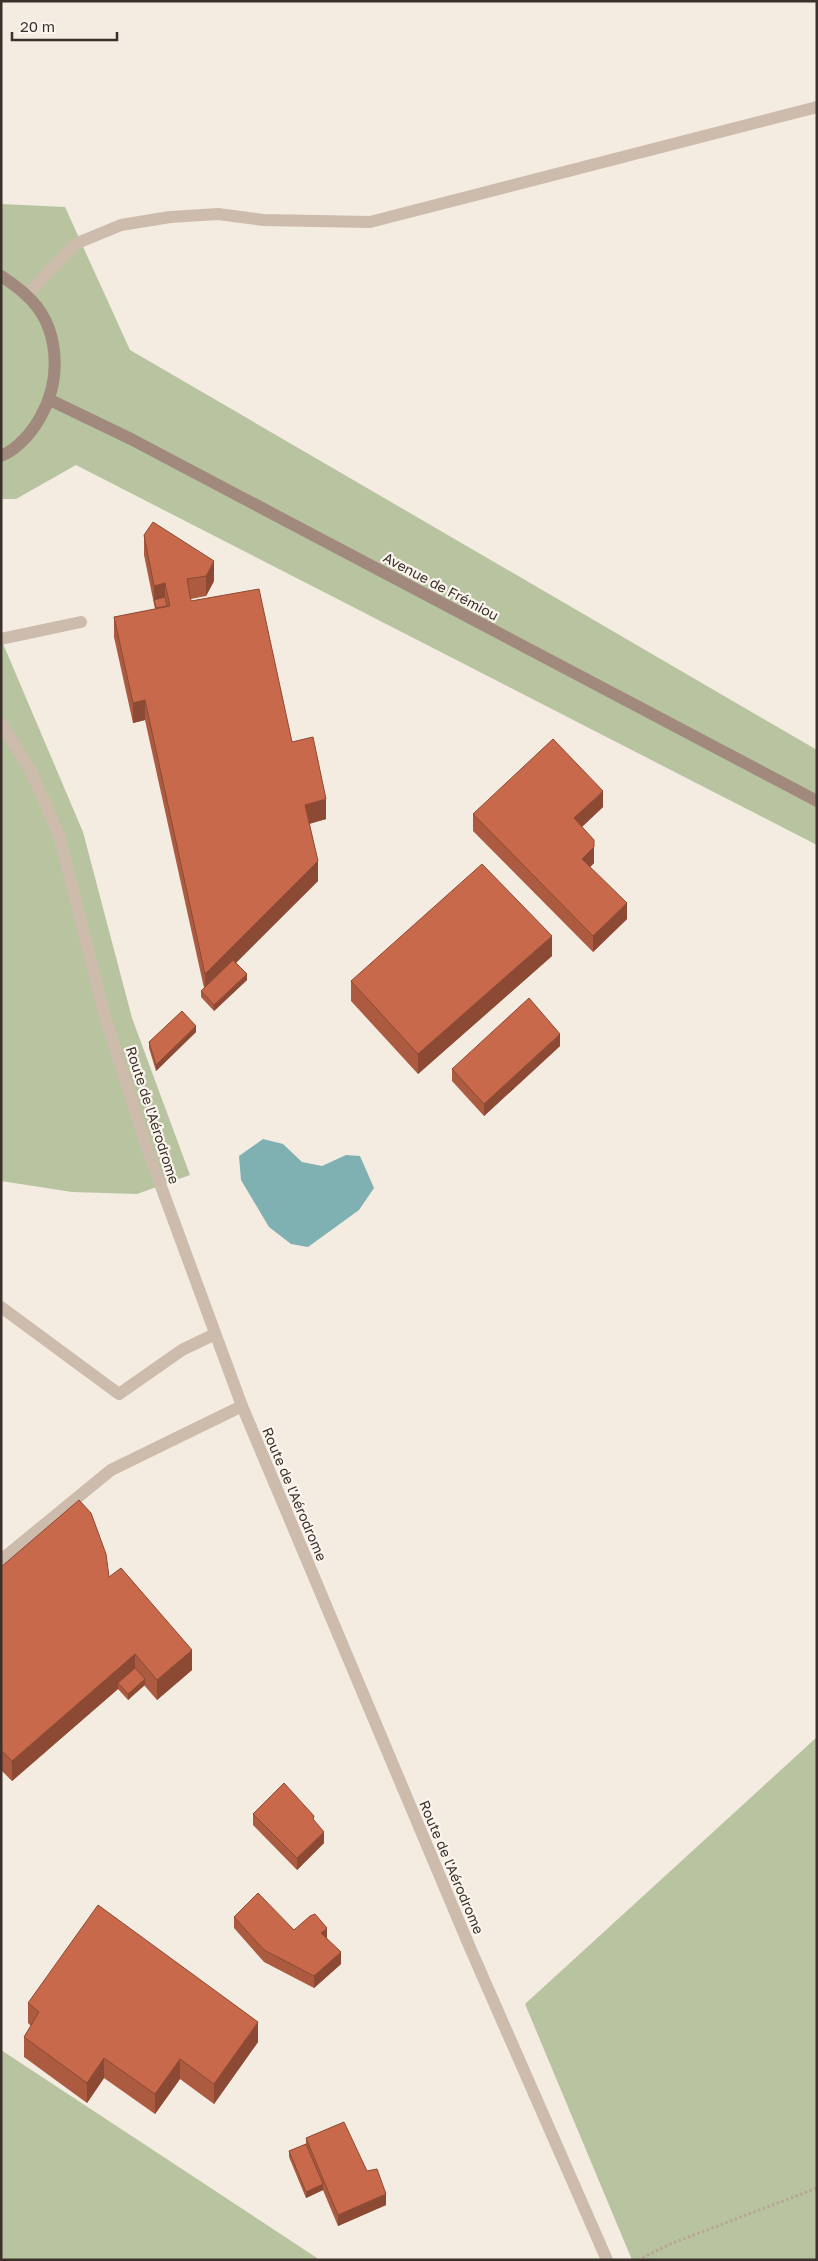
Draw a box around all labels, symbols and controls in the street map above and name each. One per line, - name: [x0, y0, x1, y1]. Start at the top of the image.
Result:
- scale bar: [12, 10, 118, 42]
- text: 20 m: [20, 17, 55, 35]
- street label: Avenue de Frémiou: [381, 548, 501, 624]
- street label: Route de l'Aérodrome: [123, 1044, 183, 1186]
- street label: Route de l'Aérodrome: [259, 1425, 331, 1563]
- street label: Route de l'Aérodrome: [416, 1798, 488, 1936]

